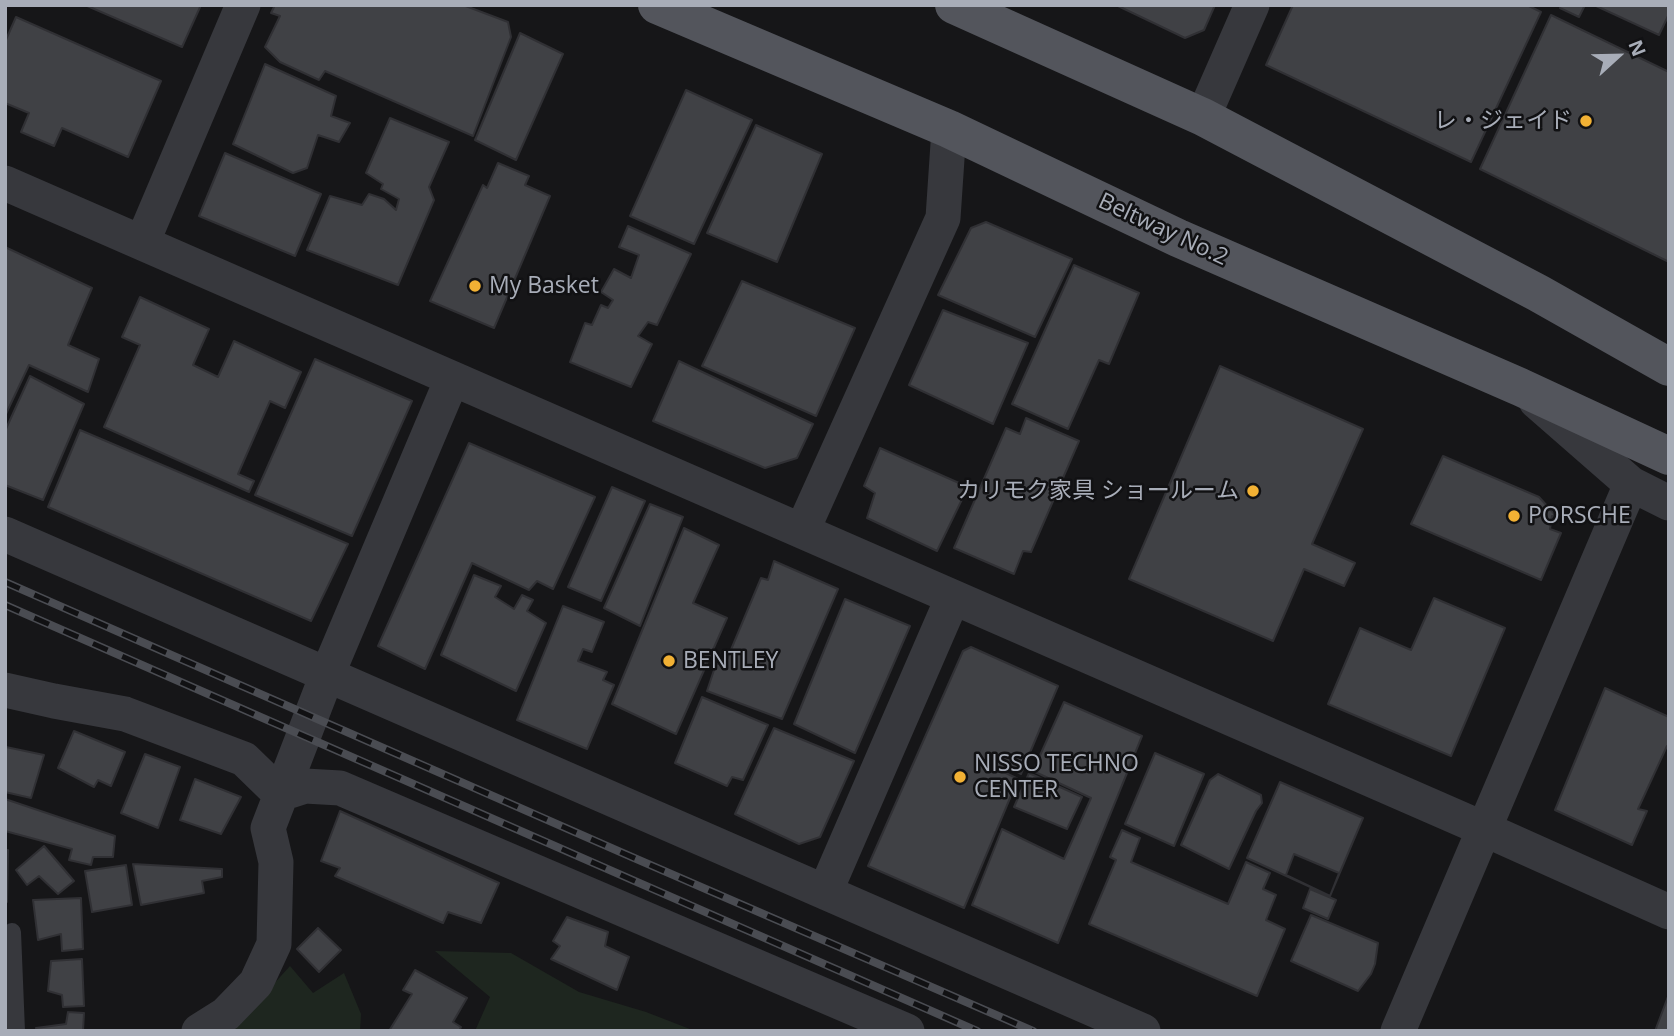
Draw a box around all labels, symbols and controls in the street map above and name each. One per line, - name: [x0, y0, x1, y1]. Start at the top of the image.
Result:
- north arrow: [1583, 21, 1653, 91]
- text: N: [1623, 36, 1652, 60]
- place label: レ・ジェイド: [1434, 107, 1572, 135]
- marker: レ・ジェイド: [1578, 113, 1594, 129]
- street label: Beltway No.2: [1094, 188, 1232, 272]
- place label: My Basket: [489, 272, 599, 300]
- marker: My Basket: [467, 278, 483, 294]
- place label: カリモク家具 ショールーム: [957, 477, 1239, 505]
- marker: カリモク家具 ショールーム: [1245, 483, 1261, 499]
- place label: PORSCHE: [1528, 502, 1631, 530]
- marker: PORSCHE: [1506, 508, 1522, 524]
- place label: BENTLEY: [683, 647, 778, 675]
- marker: BENTLEY: [661, 653, 677, 669]
- place label: NISSO TECHNO CENTER: [974, 750, 1139, 804]
- marker: NISSO TECHNO CENTER: [952, 769, 968, 785]

